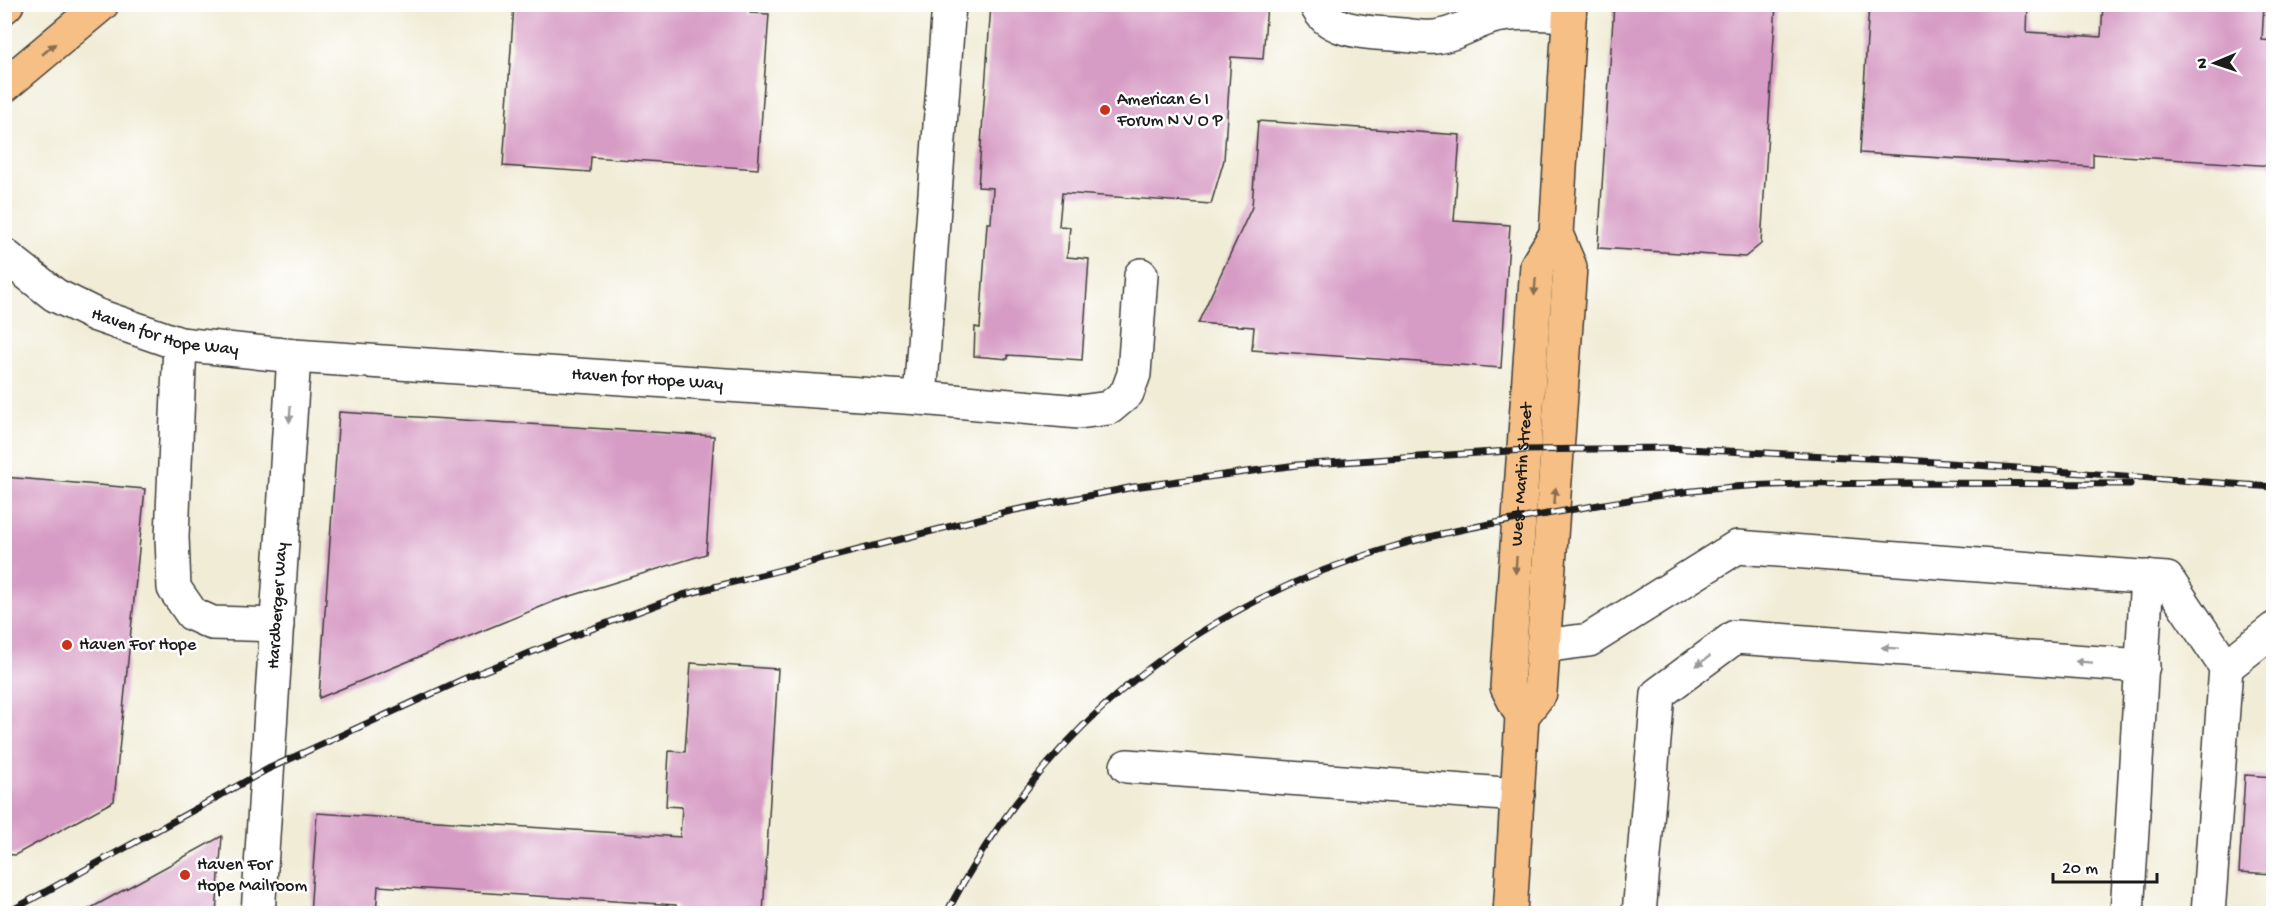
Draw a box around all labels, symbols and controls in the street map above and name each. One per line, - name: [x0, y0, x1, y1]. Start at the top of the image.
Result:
- north arrow: [2185, 33, 2245, 93]
- one-way arrow: [41, 42, 57, 55]
- text: N: [2194, 57, 2213, 69]
- place label: American G I Forum N V O P: [1116, 90, 1224, 132]
- marker: American G I Forum N V O P: [1098, 103, 1112, 117]
- one-way arrow: [1531, 278, 1540, 297]
- street label: Haven for Hope Way: [88, 304, 240, 361]
- street label: Haven for Hope Way: [571, 364, 724, 395]
- street label: West Martin Street: [1507, 400, 1538, 547]
- one-way arrow: [286, 405, 295, 424]
- one-way arrow: [1550, 486, 1560, 505]
- street label: Hardberger Way: [263, 542, 292, 670]
- one-way arrow: [1512, 556, 1521, 575]
- place label: Haven For Hope: [79, 635, 197, 656]
- marker: Haven For Hope: [60, 638, 74, 652]
- one-way arrow: [1880, 643, 1899, 653]
- one-way arrow: [1695, 655, 1711, 667]
- one-way arrow: [2075, 657, 2094, 666]
- scale bar: [2053, 846, 2156, 884]
- place label: Haven For Hope Mailroom: [197, 855, 307, 897]
- text: 20 m: [2062, 859, 2098, 880]
- marker: Haven For Hope Mailroom: [178, 868, 192, 882]

